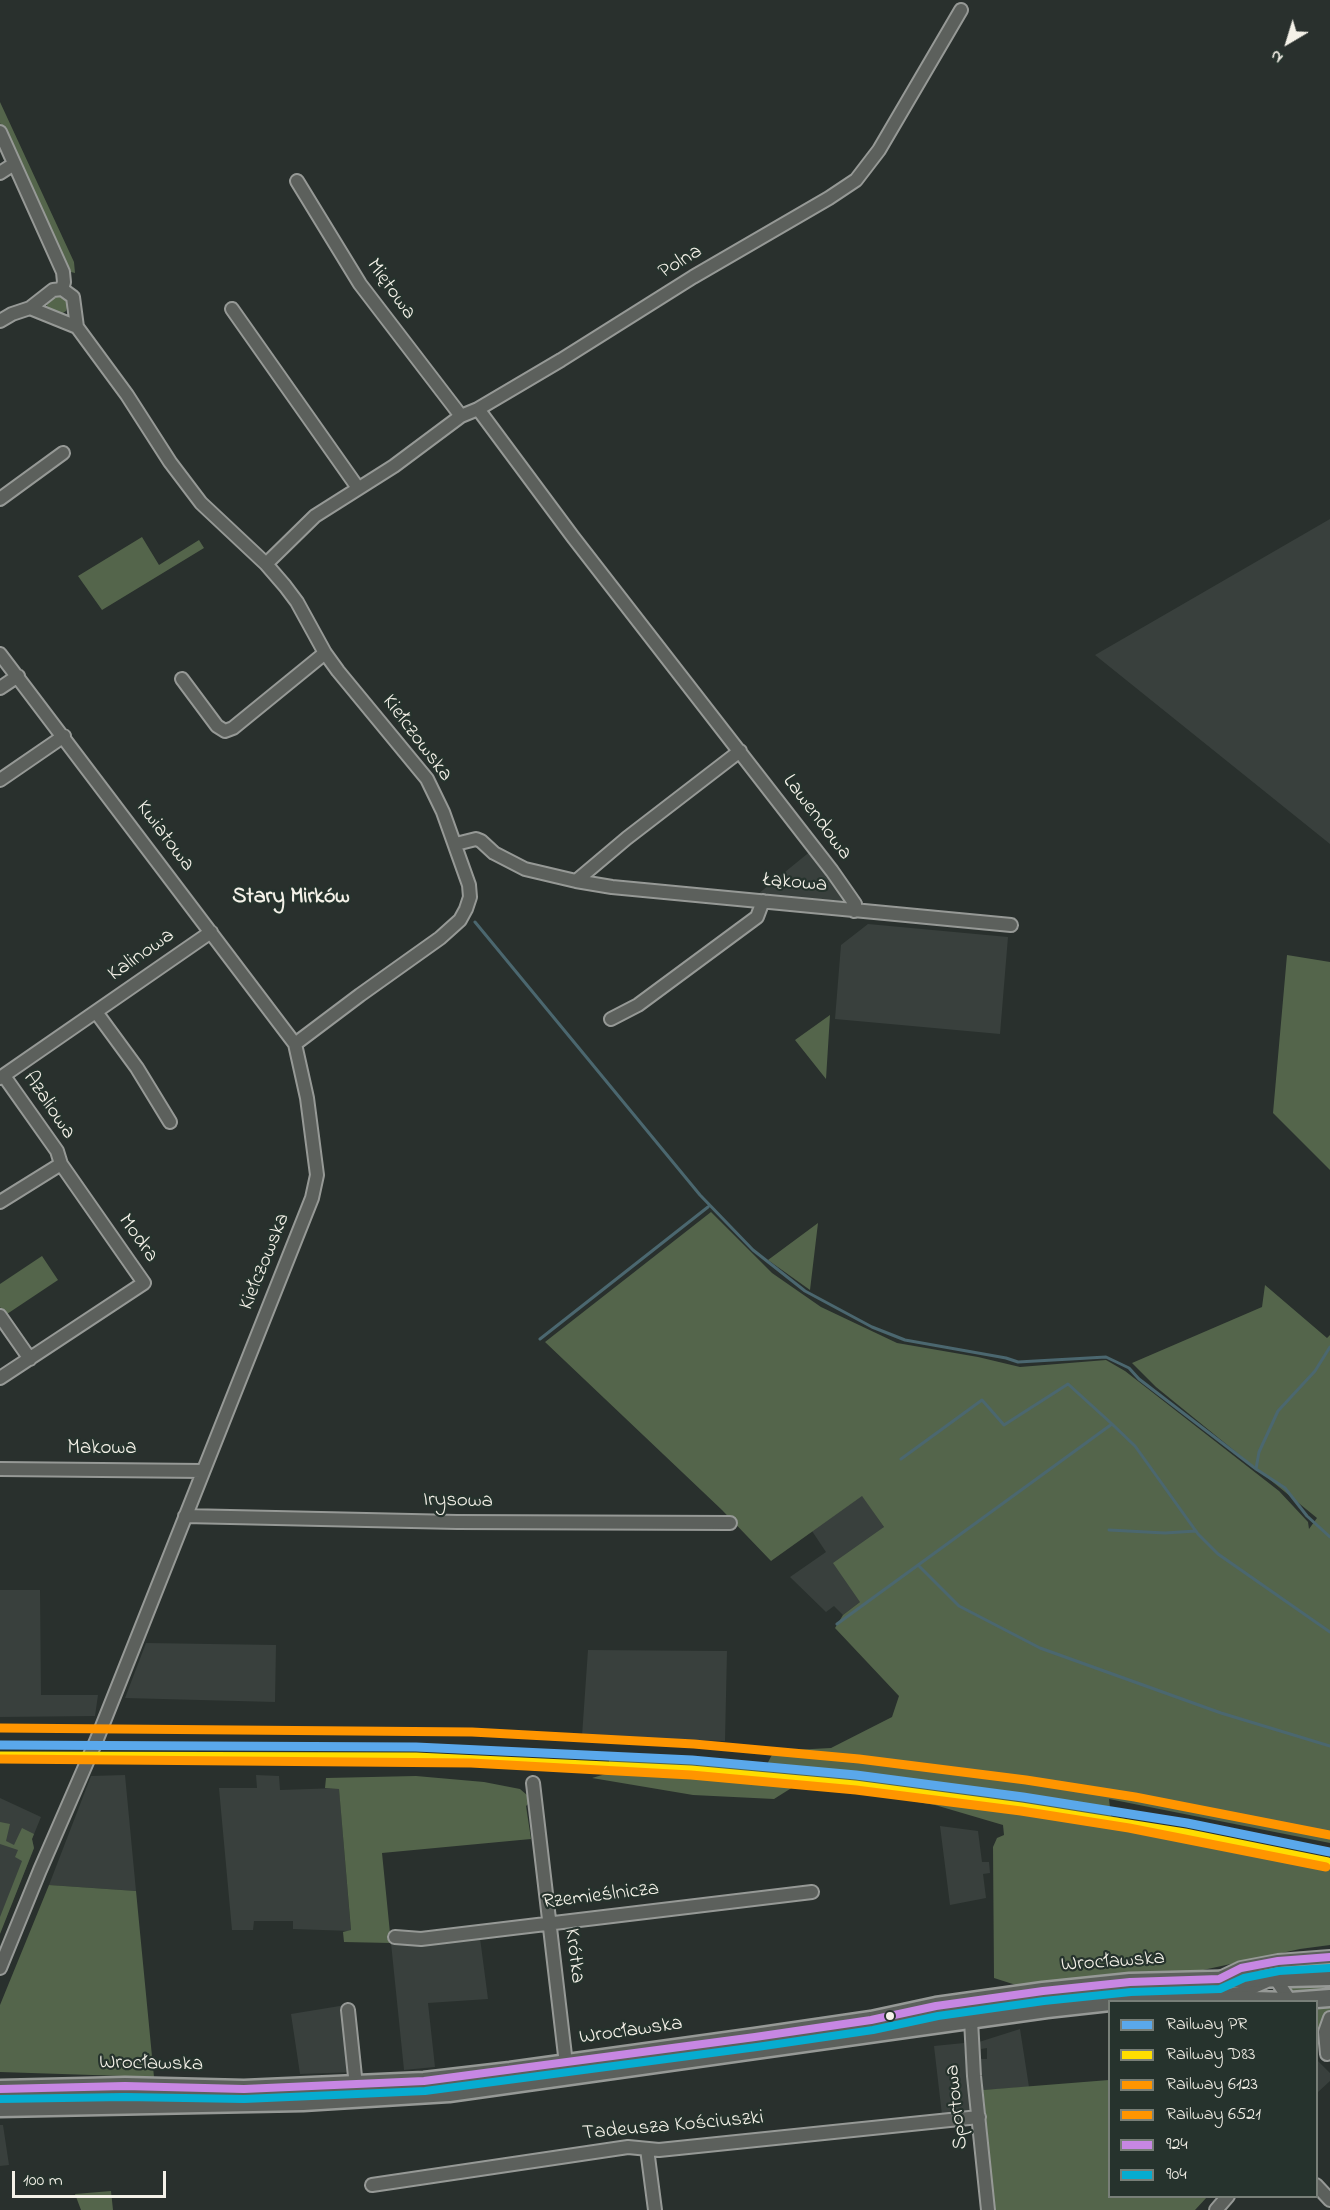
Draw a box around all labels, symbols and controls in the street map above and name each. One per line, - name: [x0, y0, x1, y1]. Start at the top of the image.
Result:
- north arrow: [1258, 12, 1318, 72]
- text: N: [1265, 43, 1289, 69]
- street label: Polna: [655, 240, 707, 286]
- street label: Miętowa: [360, 255, 420, 325]
- street label: Kiełczowska: [375, 691, 457, 787]
- street label: Lawendowa: [776, 770, 856, 866]
- street label: Kwiatowa: [129, 797, 199, 877]
- street label: Łąkowa: [762, 869, 828, 899]
- district label: Stary Mirków: [232, 885, 350, 911]
- street label: Kalinowa: [104, 924, 180, 988]
- street label: Azaliowa: [16, 1067, 80, 1145]
- street label: Modra: [111, 1210, 163, 1268]
- street label: Kiełczowska: [235, 1210, 297, 1314]
- street label: Makowa: [67, 1437, 137, 1463]
- street label: Irysowa: [423, 1489, 493, 1515]
- street label: Rzemieślnicza: [541, 1877, 661, 1917]
- street label: Krótka: [557, 1927, 589, 1985]
- street label: Wrocławska: [1060, 1947, 1166, 1979]
- legend: [1108, 2000, 1318, 2198]
- unlabelled marker: [884, 2010, 896, 2022]
- street label: Wrocławska: [578, 2012, 684, 2052]
- text: Railway PR: [1166, 2012, 1247, 2038]
- text: Railway D83: [1166, 2042, 1255, 2068]
- street label: Wrocławska: [99, 2051, 203, 2079]
- street label: Sportowa: [941, 2063, 975, 2151]
- text: Railway 6123: [1166, 2072, 1258, 2098]
- text: Railway 6521: [1166, 2102, 1261, 2128]
- street label: Tadeusza Kościuszki: [581, 2107, 765, 2147]
- text: 924: [1166, 2132, 1188, 2158]
- scale bar: [15, 2159, 170, 2197]
- text: 904: [1166, 2162, 1187, 2188]
- text: 100 m: [23, 2168, 63, 2194]

